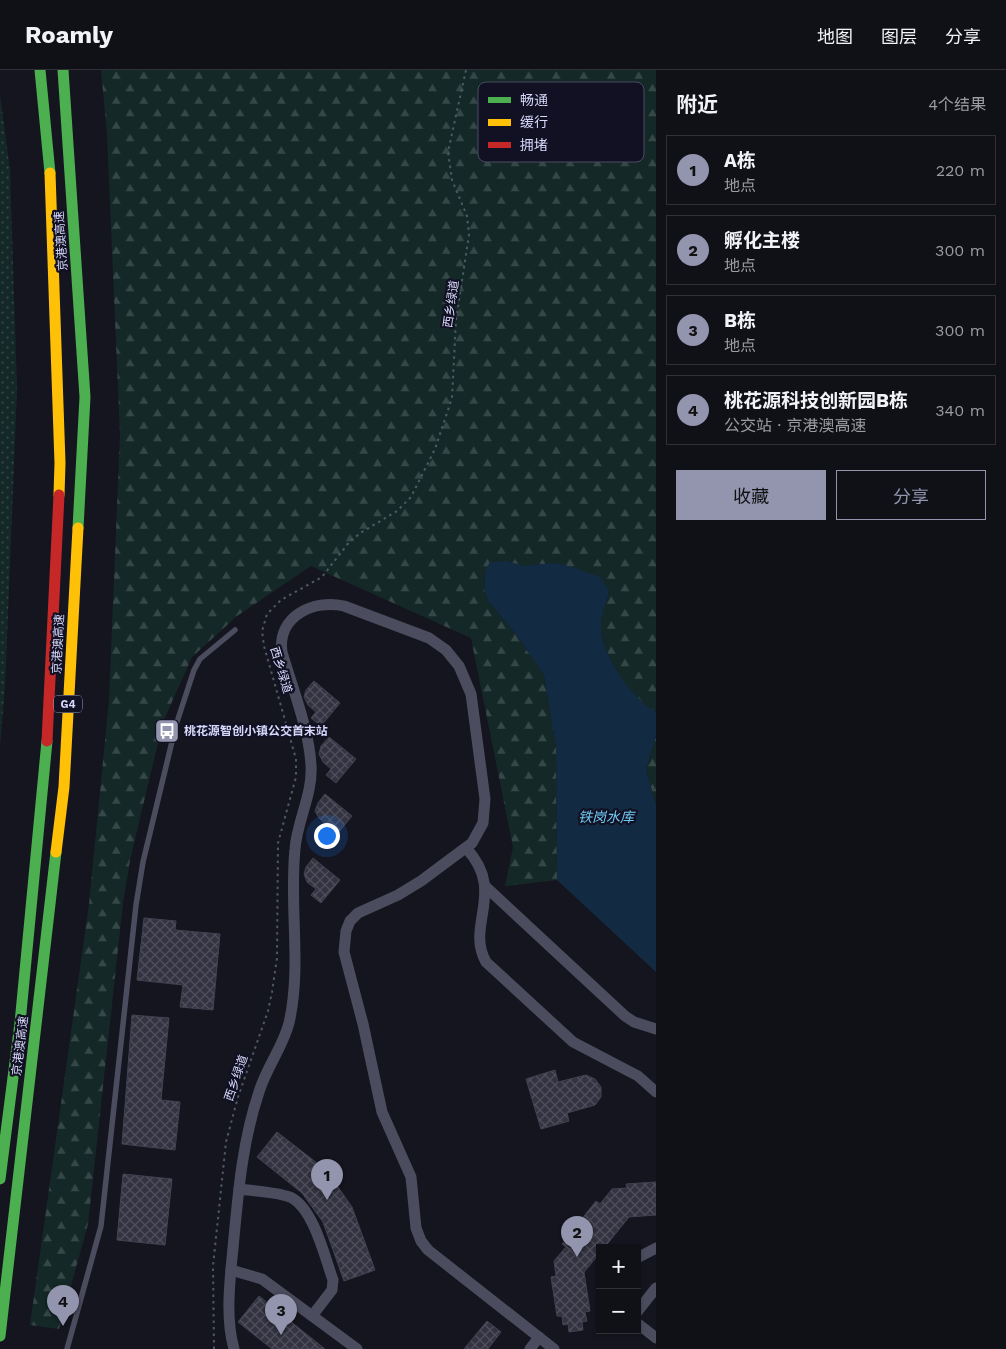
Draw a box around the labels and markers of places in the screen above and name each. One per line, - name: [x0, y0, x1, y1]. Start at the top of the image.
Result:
- bus stop icon: 桃花源智创小镇公交首末站: [154, 718, 180, 744]
- place label: 桃花源智创小镇公交首末站: [184, 724, 328, 738]
- pin: 1: [311, 1159, 343, 1200]
- pin: 2: [561, 1216, 593, 1257]
- pin: 4: [47, 1285, 79, 1326]
- pin: 3: [265, 1294, 297, 1335]

